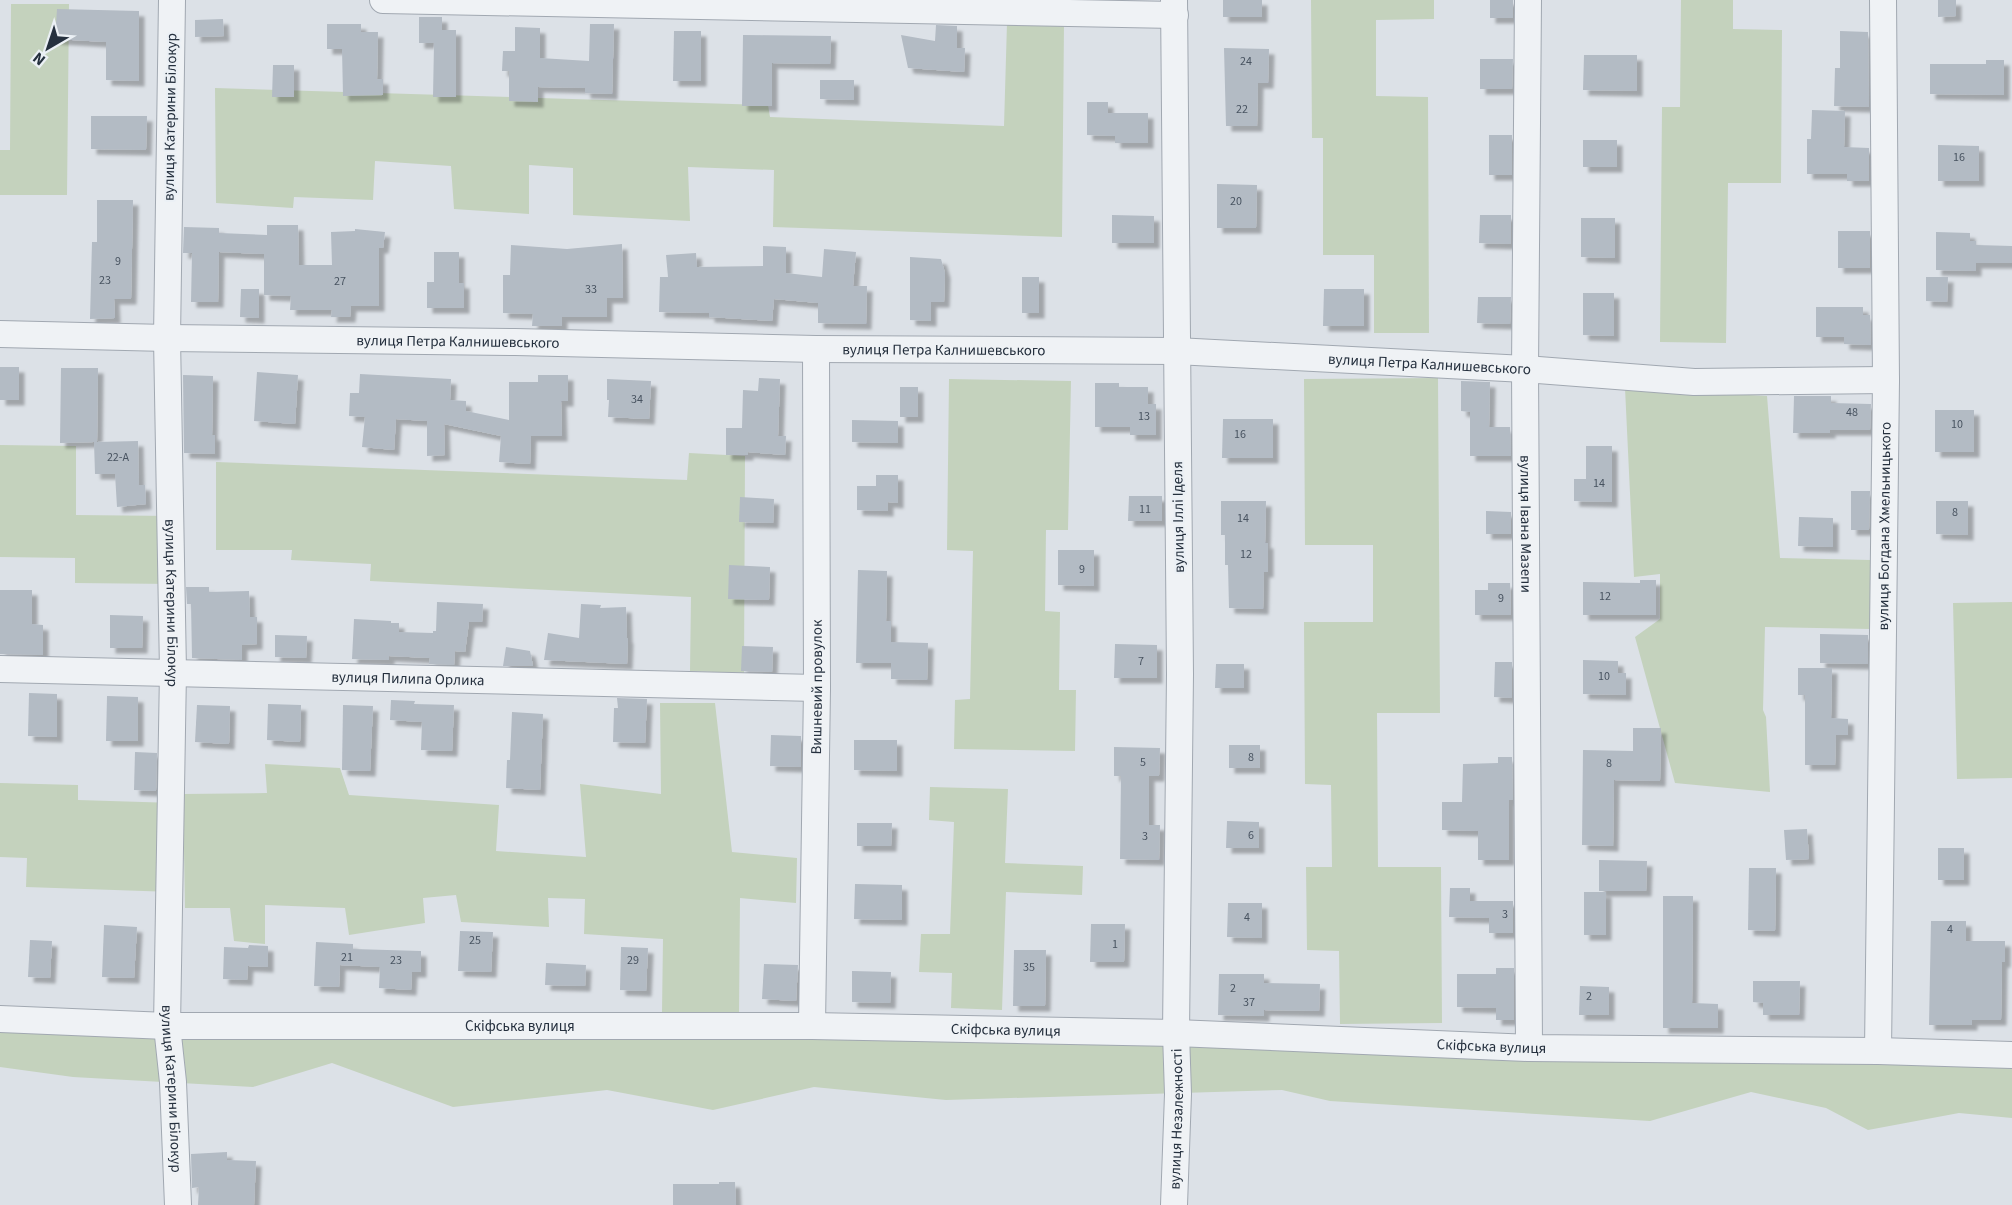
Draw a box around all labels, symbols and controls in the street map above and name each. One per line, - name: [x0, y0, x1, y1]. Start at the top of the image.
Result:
- north arrow: [18, 18, 78, 78]
- street label: вулиця Катерини Білокур: [159, 33, 182, 201]
- text: N: [28, 47, 50, 71]
- house number: 24: [1240, 53, 1252, 70]
- house number: 22: [1236, 101, 1248, 118]
- house number: 16: [1953, 149, 1965, 166]
- house number: 20: [1230, 193, 1242, 210]
- house number: 9: [115, 253, 121, 270]
- house number: 23: [99, 272, 111, 289]
- house number: 27: [334, 273, 346, 290]
- house number: 33: [585, 281, 597, 298]
- street label: вулиця Петра Калнишевського: [356, 330, 560, 354]
- street label: вулиця Петра Калнишевського: [842, 339, 1046, 361]
- street label: вулиця Петра Калнишевського: [1327, 349, 1532, 380]
- house number: 34: [631, 391, 643, 408]
- house number: 48: [1846, 404, 1858, 421]
- house number: 13: [1138, 408, 1150, 425]
- house number: 10: [1951, 416, 1963, 433]
- street label: вулиця Богдана Хмельницького: [1873, 422, 1897, 630]
- house number: 16: [1234, 426, 1246, 443]
- house number: 22-А: [107, 449, 130, 466]
- street label: вулиця Івана Мазепи: [1515, 455, 1536, 593]
- street label: вулиця Іллі Іделя: [1167, 461, 1190, 573]
- house number: 14: [1593, 475, 1605, 492]
- house number: 11: [1139, 501, 1151, 518]
- house number: 8: [1952, 504, 1958, 521]
- house number: 14: [1237, 510, 1249, 527]
- street label: вулиця Катерини Білокур: [159, 519, 183, 687]
- house number: 12: [1240, 546, 1252, 563]
- house number: 9: [1079, 561, 1085, 578]
- house number: 12: [1599, 588, 1611, 605]
- house number: 9: [1498, 590, 1504, 607]
- street label: Вишневий провулок: [806, 619, 828, 755]
- house number: 7: [1138, 653, 1144, 670]
- street label: вулиця Пилипа Орлика: [331, 667, 485, 691]
- house number: 10: [1598, 668, 1610, 685]
- house number: 8: [1248, 749, 1254, 766]
- house number: 5: [1140, 754, 1146, 771]
- house number: 8: [1606, 755, 1612, 772]
- house number: 6: [1248, 827, 1254, 844]
- house number: 3: [1142, 828, 1148, 845]
- house number: 3: [1502, 906, 1508, 923]
- house number: 4: [1244, 909, 1250, 926]
- house number: 4: [1947, 921, 1953, 938]
- house number: 25: [469, 932, 481, 949]
- house number: 1: [1112, 936, 1118, 953]
- house number: 21: [341, 949, 353, 966]
- house number: 23: [390, 952, 402, 969]
- house number: 29: [627, 952, 639, 969]
- house number: 35: [1023, 959, 1035, 976]
- house number: 2: [1230, 980, 1236, 997]
- house number: 2: [1586, 988, 1592, 1005]
- house number: 37: [1243, 994, 1255, 1011]
- street label: вулиця Катерини Білокур: [156, 1005, 187, 1173]
- street label: Скіфська вулиця: [465, 1016, 575, 1037]
- street label: Скіфська вулиця: [951, 1019, 1061, 1042]
- street label: Скіфська вулиця: [1436, 1034, 1546, 1059]
- street label: вулиця Незалежності: [1165, 1048, 1189, 1190]

